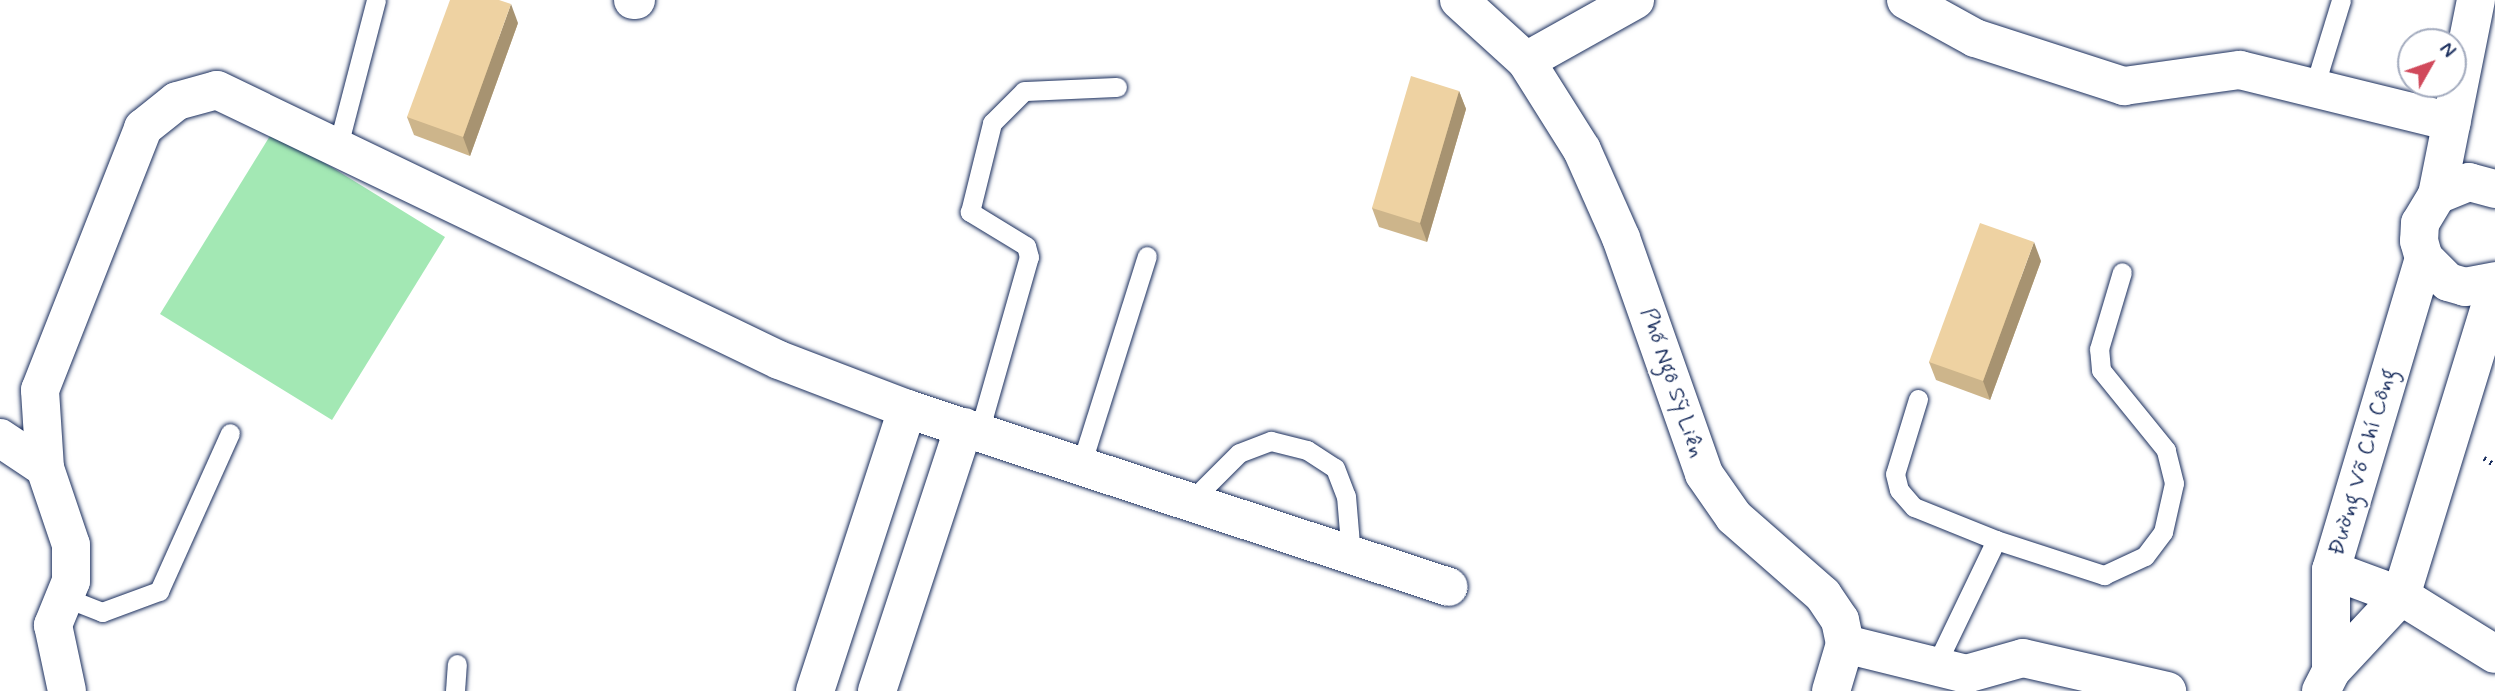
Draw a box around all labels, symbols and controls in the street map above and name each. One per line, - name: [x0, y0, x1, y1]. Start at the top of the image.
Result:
- north arrow: [2397, 28, 2467, 98]
- text: N: [2433, 38, 2461, 63]
- street label: Phố Ngô Sỹ Liên: [1633, 304, 1711, 462]
- street label: Đường Võ Chí Công: [2323, 366, 2403, 558]

